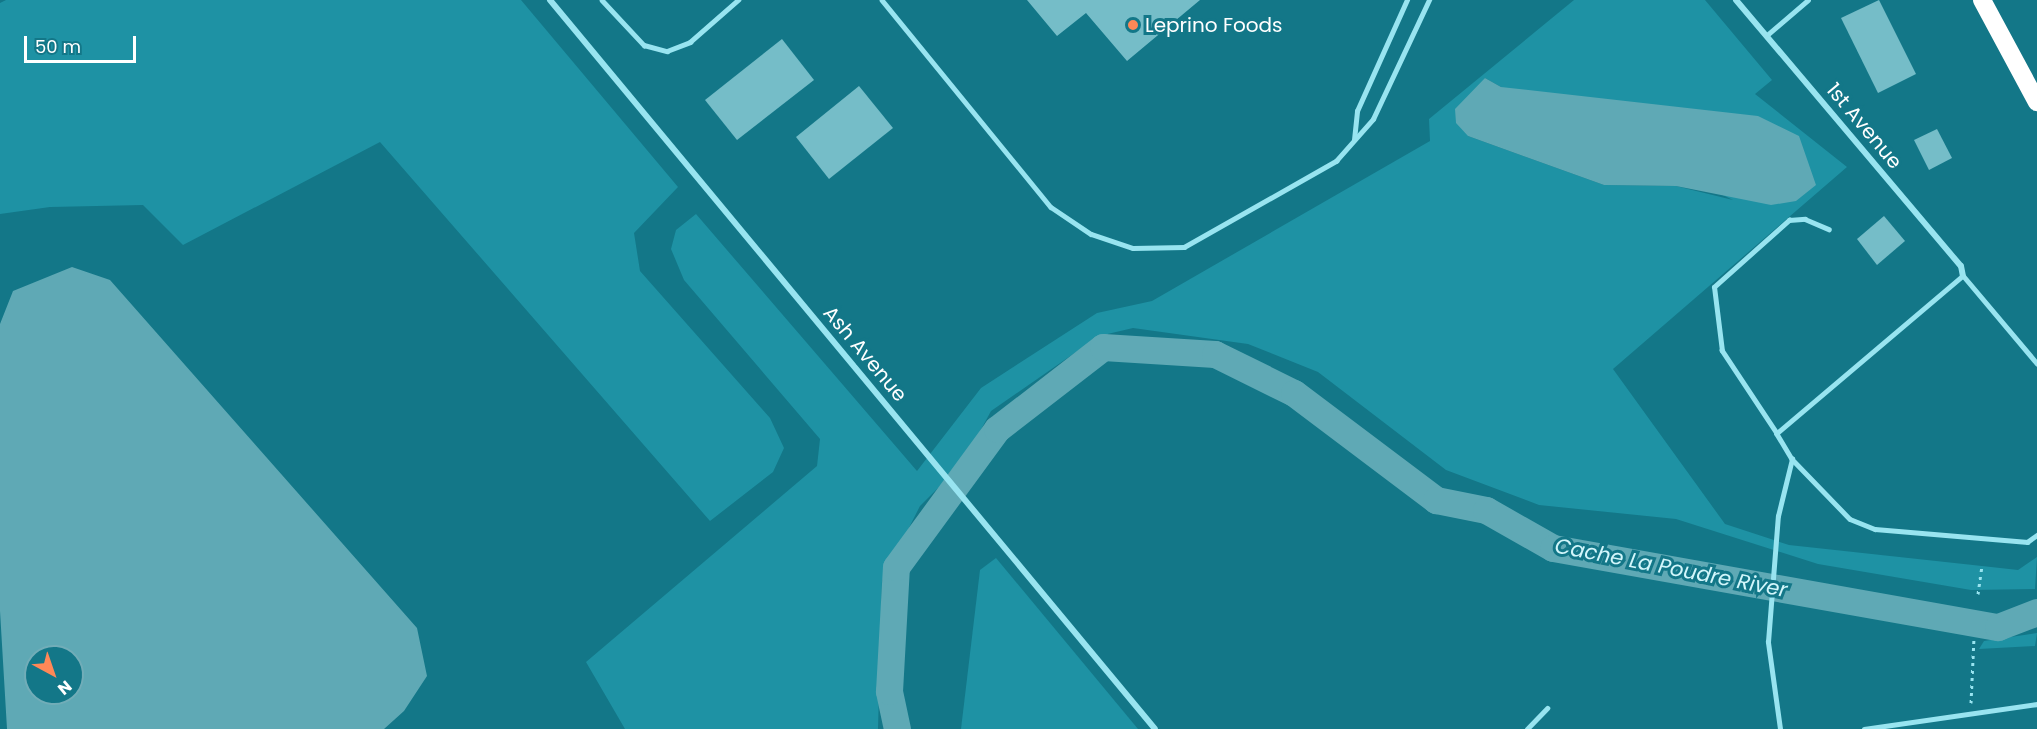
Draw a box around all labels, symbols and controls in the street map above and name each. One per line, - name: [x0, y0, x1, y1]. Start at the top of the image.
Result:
- place label: Leprino Foods: [1145, 13, 1283, 37]
- marker: Leprino Foods: [1126, 18, 1140, 32]
- scale bar: [27, 24, 140, 62]
- text: 50 m: [35, 34, 81, 59]
- street label: 1st Avenue: [1821, 78, 1907, 174]
- street label: Ash Avenue: [818, 301, 912, 407]
- water label: Cache La Poudre River: [1553, 533, 1789, 603]
- north arrow: [24, 645, 84, 705]
- text: N: [53, 675, 77, 700]

